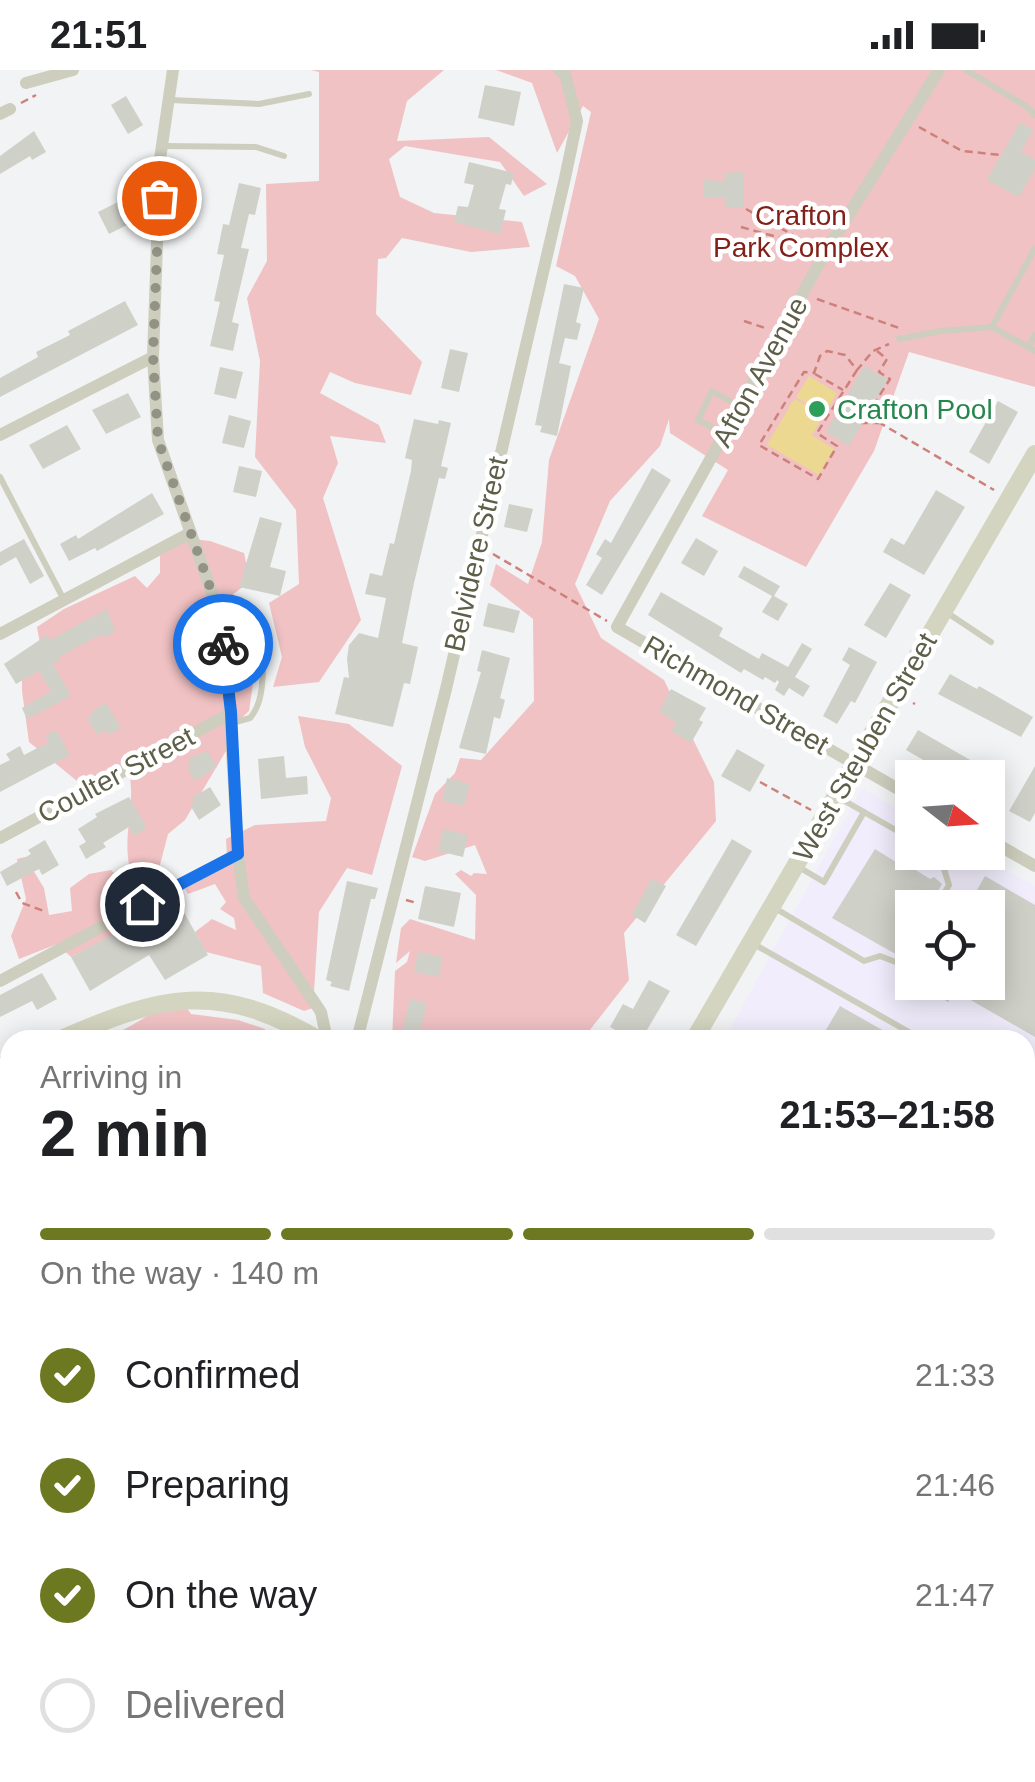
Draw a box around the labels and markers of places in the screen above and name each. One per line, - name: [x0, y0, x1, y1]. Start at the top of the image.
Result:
- pin: [117, 156, 202, 241]
- place label: Crafton Pool: [837, 394, 993, 425]
- marker: Crafton Pool: [806, 398, 828, 420]
- pin: [100, 862, 185, 947]

